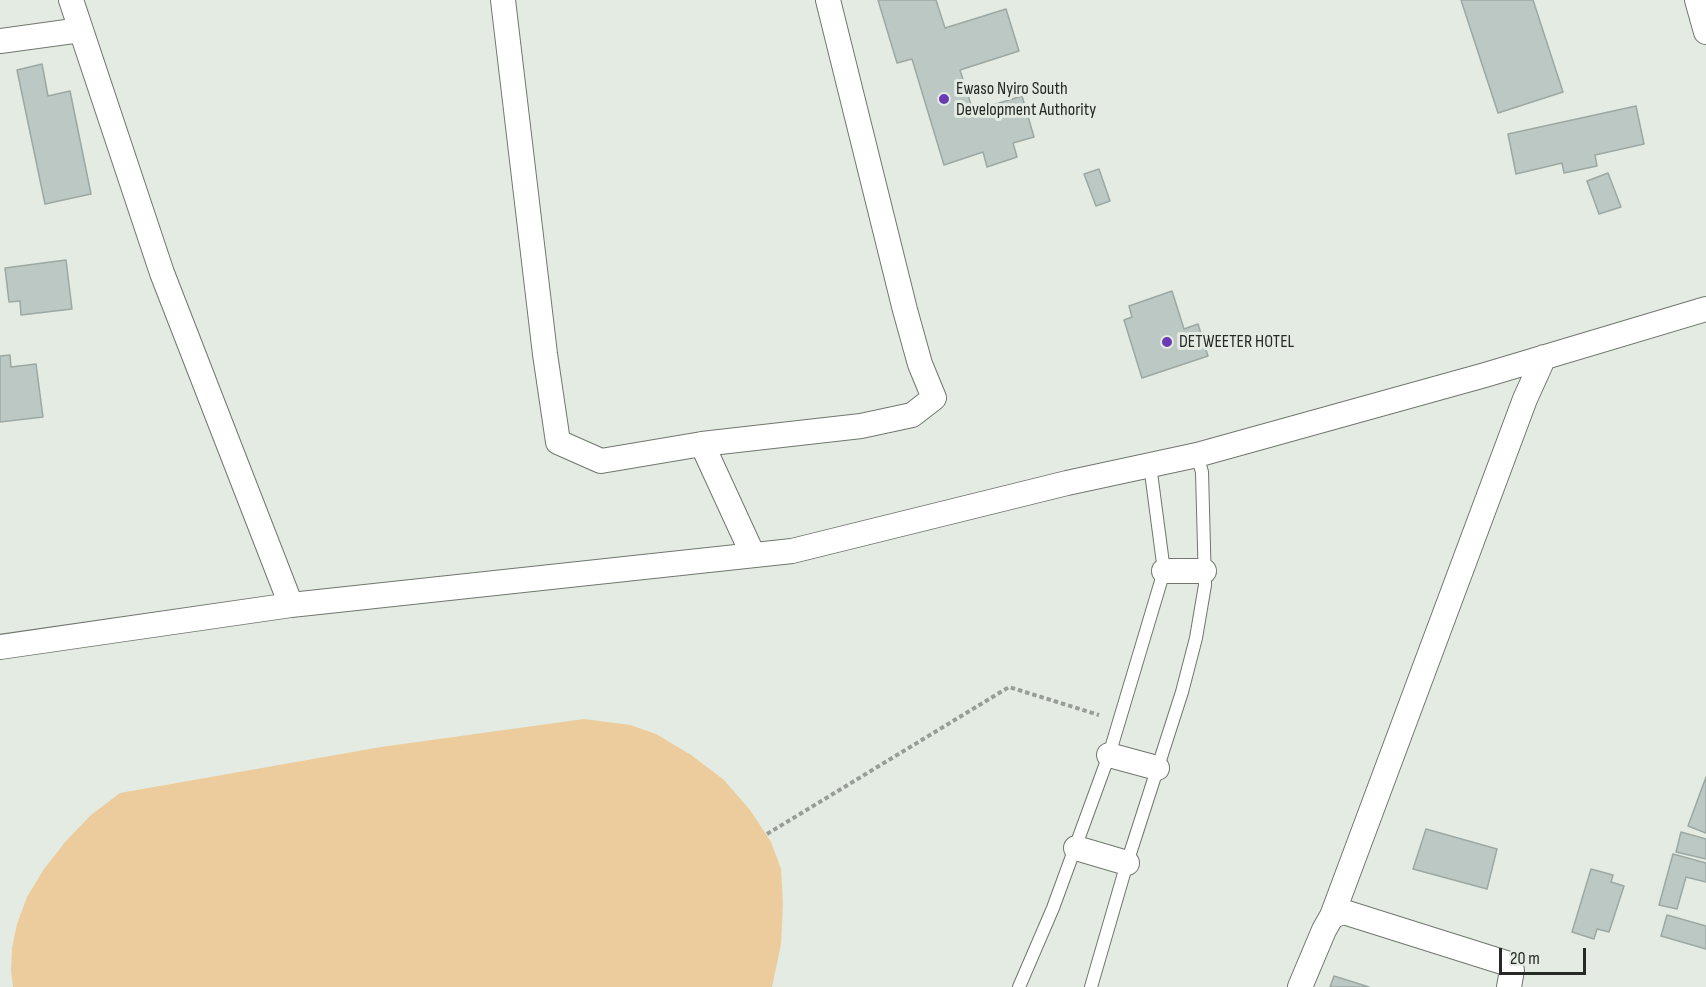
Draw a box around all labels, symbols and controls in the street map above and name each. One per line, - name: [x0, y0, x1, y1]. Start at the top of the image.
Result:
- place label: Ewaso Nyiro South Development Authority: [956, 78, 1096, 121]
- marker: Ewaso Nyiro South Development Authority: [937, 92, 951, 106]
- place label: DETWEETER HOTEL: [1179, 331, 1294, 353]
- marker: DETWEETER HOTEL: [1160, 335, 1174, 349]
- scale bar: [1502, 936, 1589, 974]
- text: 20 m: [1510, 948, 1540, 969]

